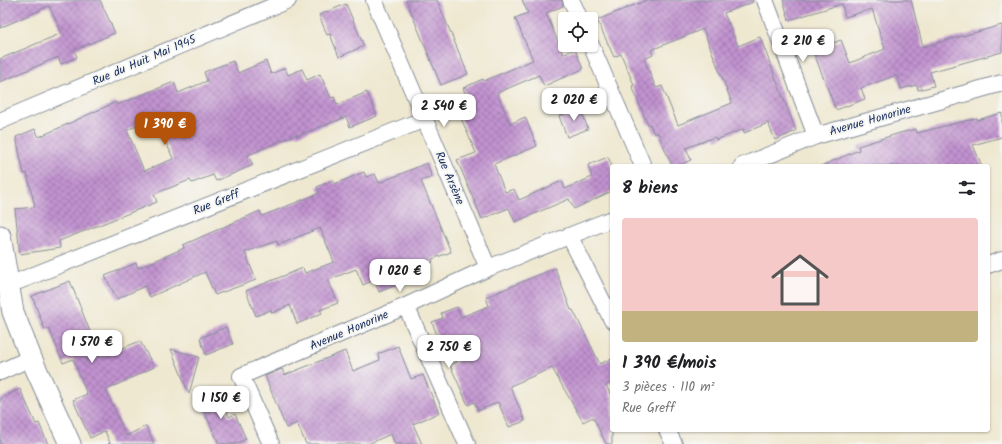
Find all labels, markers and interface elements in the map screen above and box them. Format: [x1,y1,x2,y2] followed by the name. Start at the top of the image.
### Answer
[558,12,598,52] map controls
[558,12,598,52] button: locate
[89,29,200,91] street label: Rue du Huit Mai 1945
[766,29,840,63] pin: 2 210 €
[781,31,825,52] text: 2 210 €
[537,88,611,122] pin: 2 020 €
[551,90,597,111] text: 2 020 €
[407,94,481,128] pin: 2 540 €
[421,96,467,117] text: 2 540 €
[827,100,914,141] street label: Avenue Honorine
[128,112,202,146] pin: 1 390 €
[144,114,186,135] text: 1 390 €
[430,149,470,208] street label: Rue Arsène
[622,175,678,202] text: 8 biens
[956,177,978,199] icon: filters
[190,184,244,220] street label: Rue Greff
[764,244,836,316] icon: home
[363,259,437,293] pin: 1 020 €
[378,261,422,282] text: 1 020 €
[307,305,392,356] street label: Avenue Honorine
[55,330,129,364] pin: 1 570 €
[71,332,113,353] text: 1 570 €
[412,335,486,369] pin: 2 750 €
[426,337,472,358] text: 2 750 €
[622,350,716,377] text: 1 390 €/mois
[622,377,715,398] text: 3 pièces · 110 m²
[184,386,258,420] pin: 1 150 €
[201,388,241,409] text: 1 150 €
[622,398,675,419] text: Rue Greff

